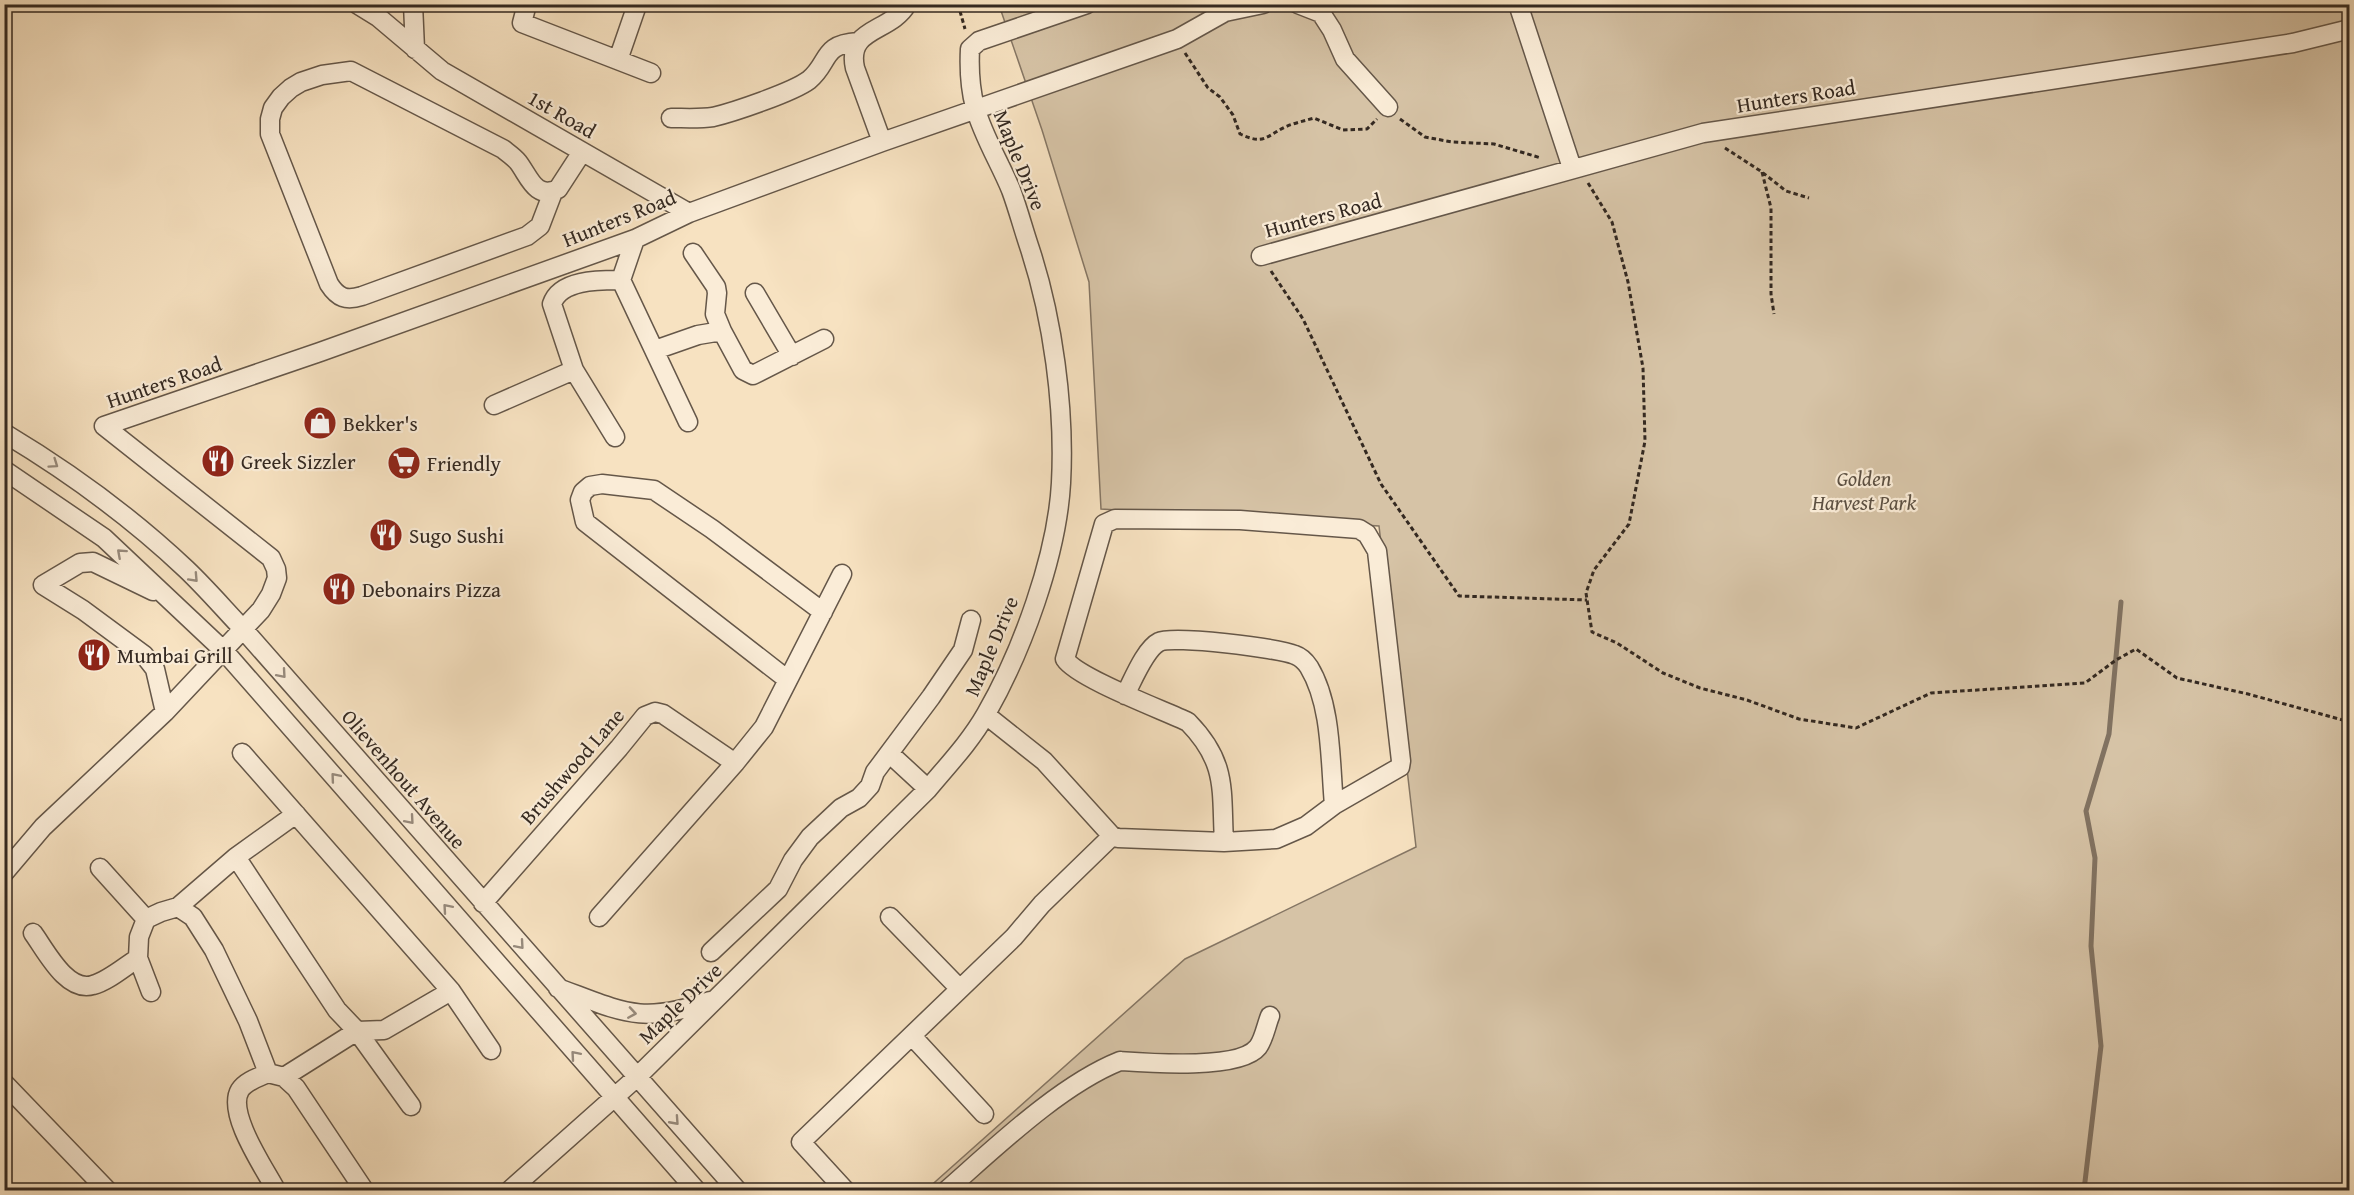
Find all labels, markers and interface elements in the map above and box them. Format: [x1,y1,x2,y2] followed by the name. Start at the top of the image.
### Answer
[1734,71,1858,121] street label: Hunters Road
[522,82,603,146] street label: 1st Road
[986,105,1054,215] street label: Maple Drive
[558,181,681,255] street label: Hunters Road
[1261,184,1386,245] street label: Hunters Road
[102,348,226,416] street label: Hunters Road
[302,405,338,441] shop icon: Bekker's
[343,408,418,439] place label: Bekker's
[200,443,236,479] restaurant icon: Greek Sizzler
[386,445,422,481] supermarket icon: Friendly
[241,446,356,477] place label: Greek Sizzler
[427,448,502,479] place label: Friendly
[47,457,58,468] one-way arrow
[1811,463,1916,518] park label: Golden Harvest Park
[368,517,404,553] restaurant icon: Sugo Sushi
[409,520,504,551] place label: Sugo Sushi
[117,549,127,560] one-way arrow
[186,570,197,581] one-way arrow
[321,571,357,607] restaurant icon: Debonairs Pizza
[362,574,501,605] place label: Debonairs Pizza
[956,591,1026,701] street label: Maple Drive
[76,637,112,673] restaurant icon: Mumbai Grill
[117,640,233,671] place label: Mumbai Grill
[274,667,285,678] one-way arrow
[513,701,632,831] street label: Brushwood Lane
[334,702,474,856] street label: Olievenhout Avenue
[331,773,342,784] one-way arrow
[403,813,414,824] one-way arrow
[443,904,454,915] one-way arrow
[513,938,524,949] one-way arrow
[631,955,729,1051] street label: Maple Drive
[626,1006,636,1019] one-way arrow
[571,1051,582,1062] one-way arrow
[668,1114,679,1125] one-way arrow

